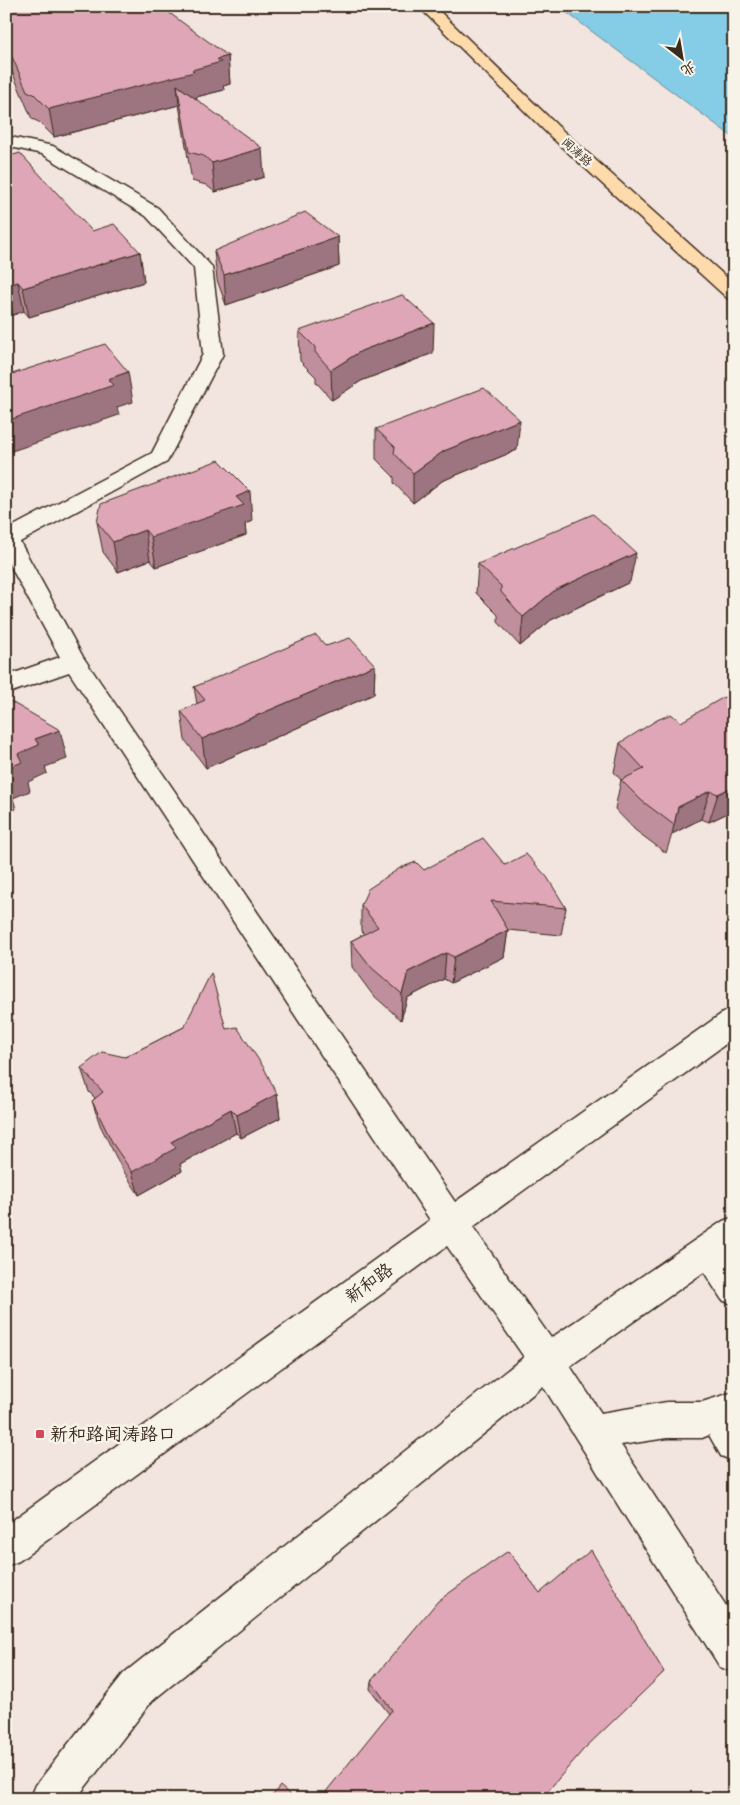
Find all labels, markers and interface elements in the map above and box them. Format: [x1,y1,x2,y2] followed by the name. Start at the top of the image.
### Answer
[658,32,708,82] north arrow
[678,58,699,80] text: 北
[558,135,595,170] street label: 闻涛路
[341,1258,398,1309] street label: 新和路
[50,1423,176,1446] place label: 新和路闻涛路口
[34,1428,46,1440] marker: 新和路闻涛路口

